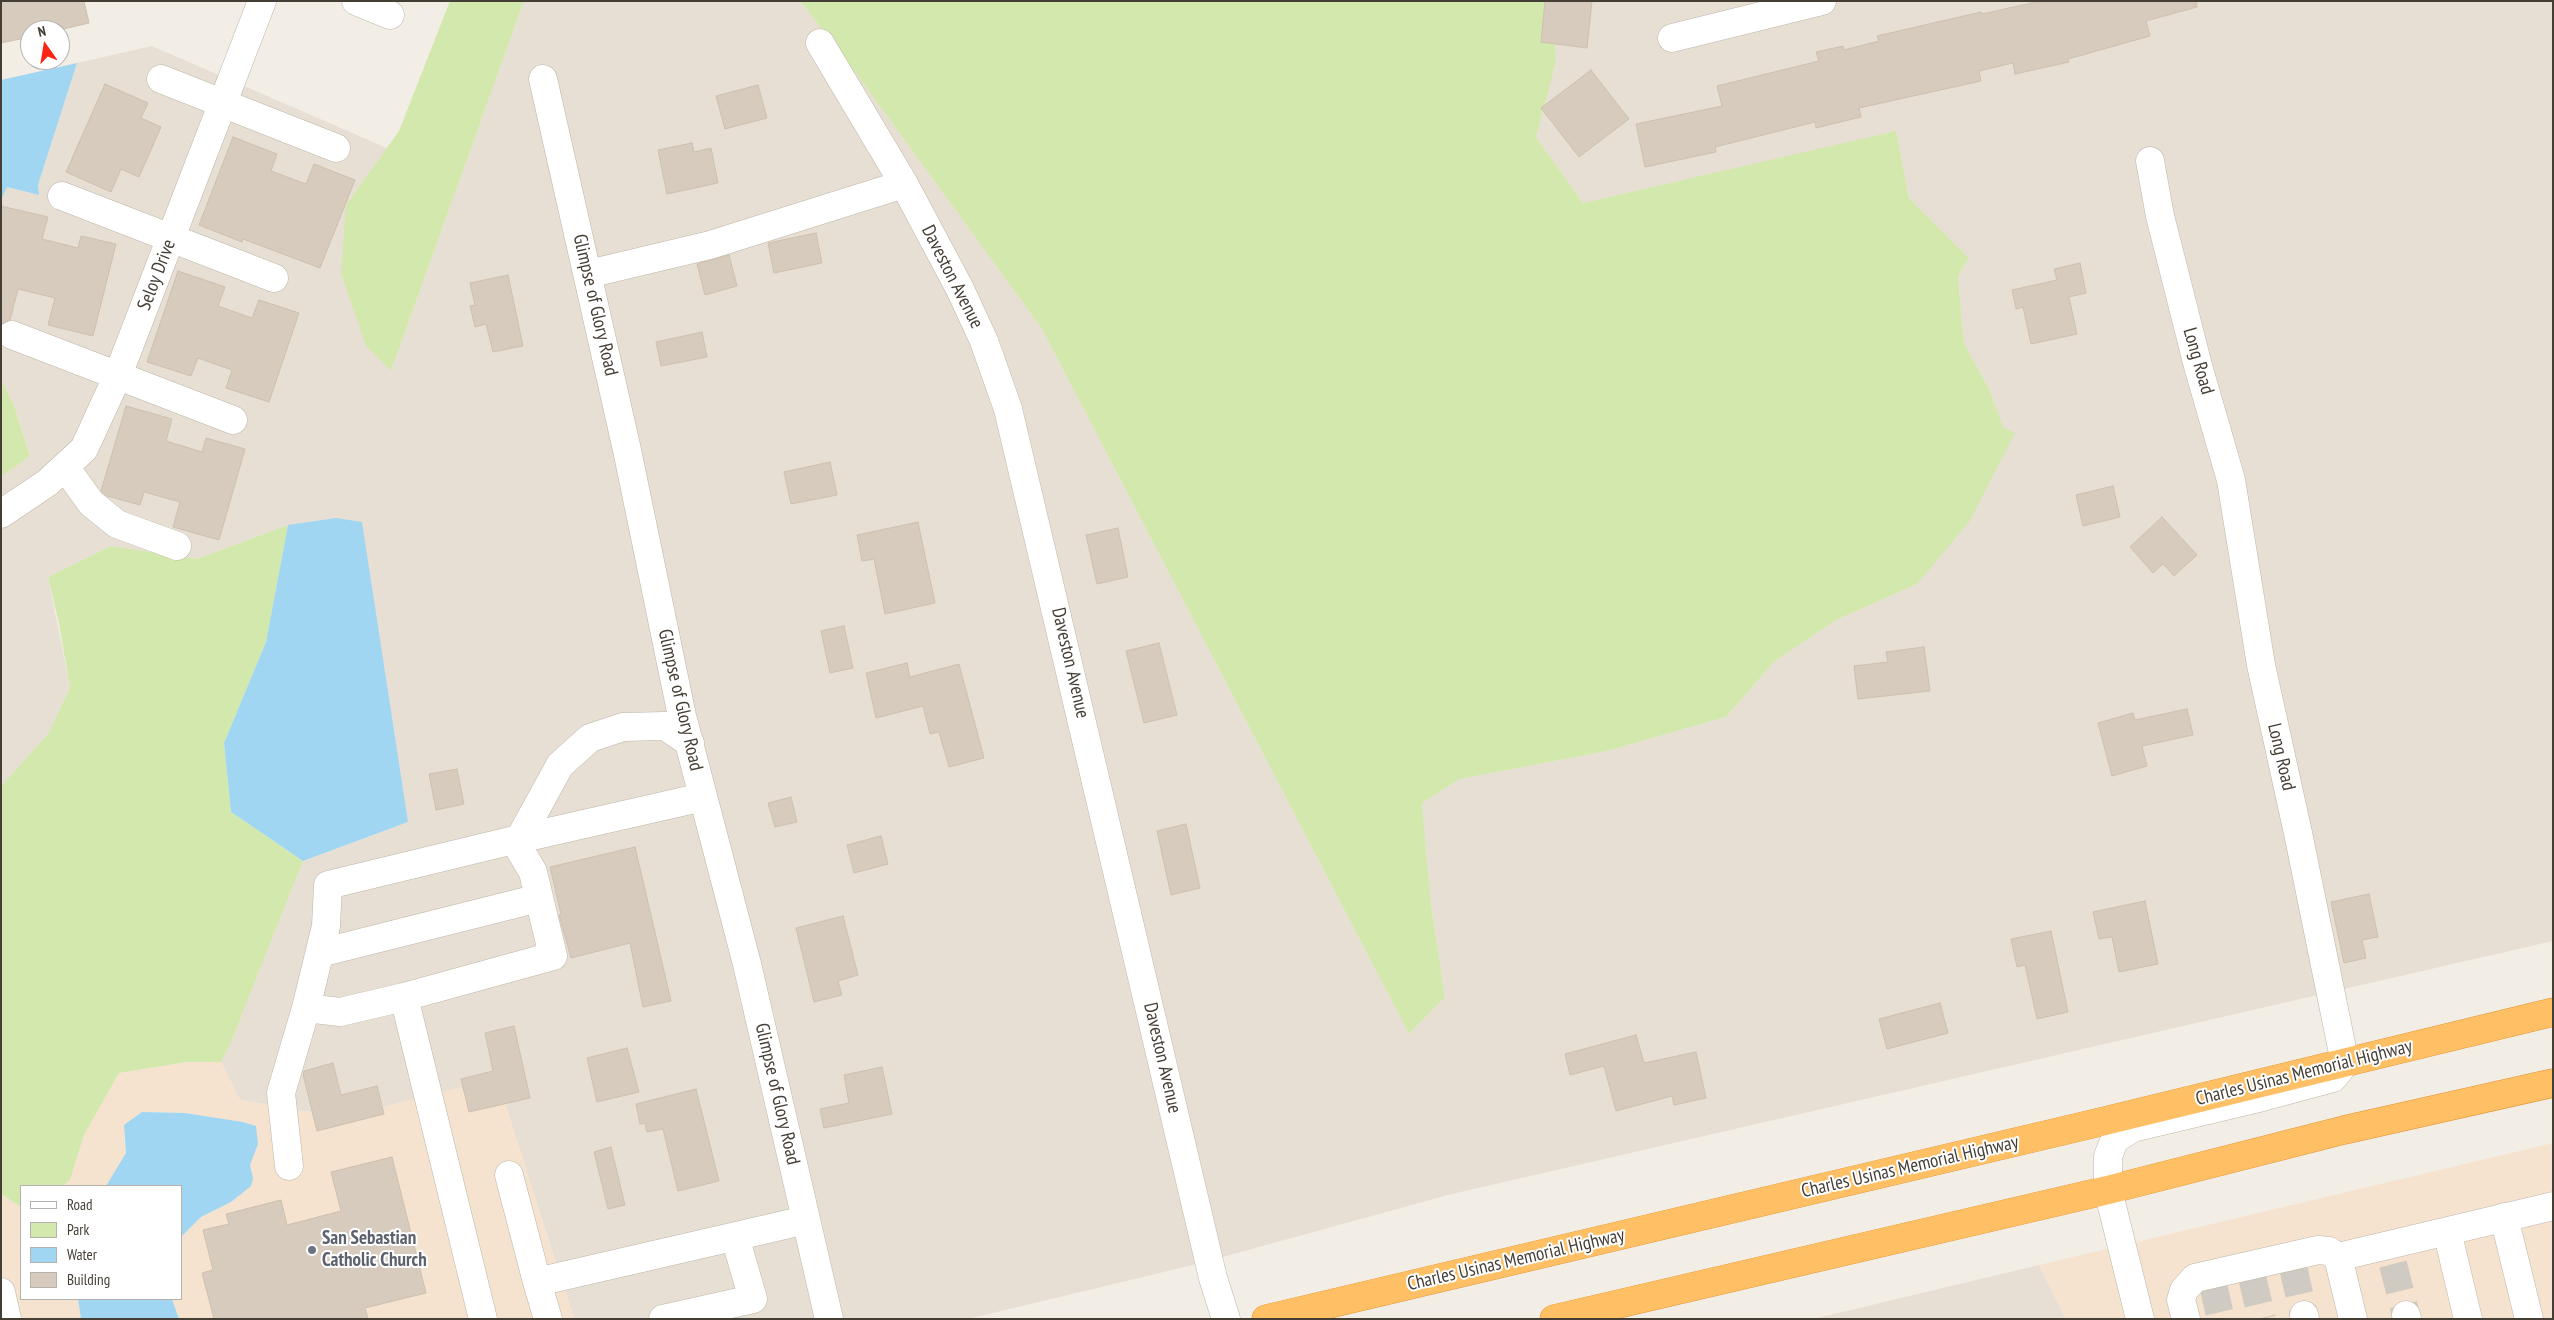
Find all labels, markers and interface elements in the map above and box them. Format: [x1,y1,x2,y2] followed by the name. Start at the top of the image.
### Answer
[20,20,70,70] north arrow
[36,22,48,41] text: N
[916,222,988,332] street label: Daveston Avenue
[568,232,622,378] street label: Glimpse of Glory Road
[133,236,181,314] street label: Seloy Drive
[2178,325,2218,397] street label: Long Road
[1046,605,1094,721] street label: Daveston Avenue
[653,627,707,773] street label: Glimpse of Glory Road
[2262,721,2300,793] street label: Long Road
[1138,1000,1186,1116] street label: Daveston Avenue
[750,1021,804,1167] street label: Glimpse of Glory Road
[2193,1035,2415,1111] street label: Charles Usinas Memorial Highway
[1799,1131,2021,1203] street label: Charles Usinas Memorial Highway
[20,1185,182,1300] legend
[67,1195,93,1214] text: Road
[67,1220,89,1239] text: Park
[1405,1224,1627,1296] street label: Charles Usinas Memorial Highway
[322,1228,427,1272] place label: San Sebastian Catholic Church
[306,1244,318,1256] marker: San Sebastian Catholic Church
[67,1245,97,1264] text: Water
[67,1270,110,1289] text: Building

